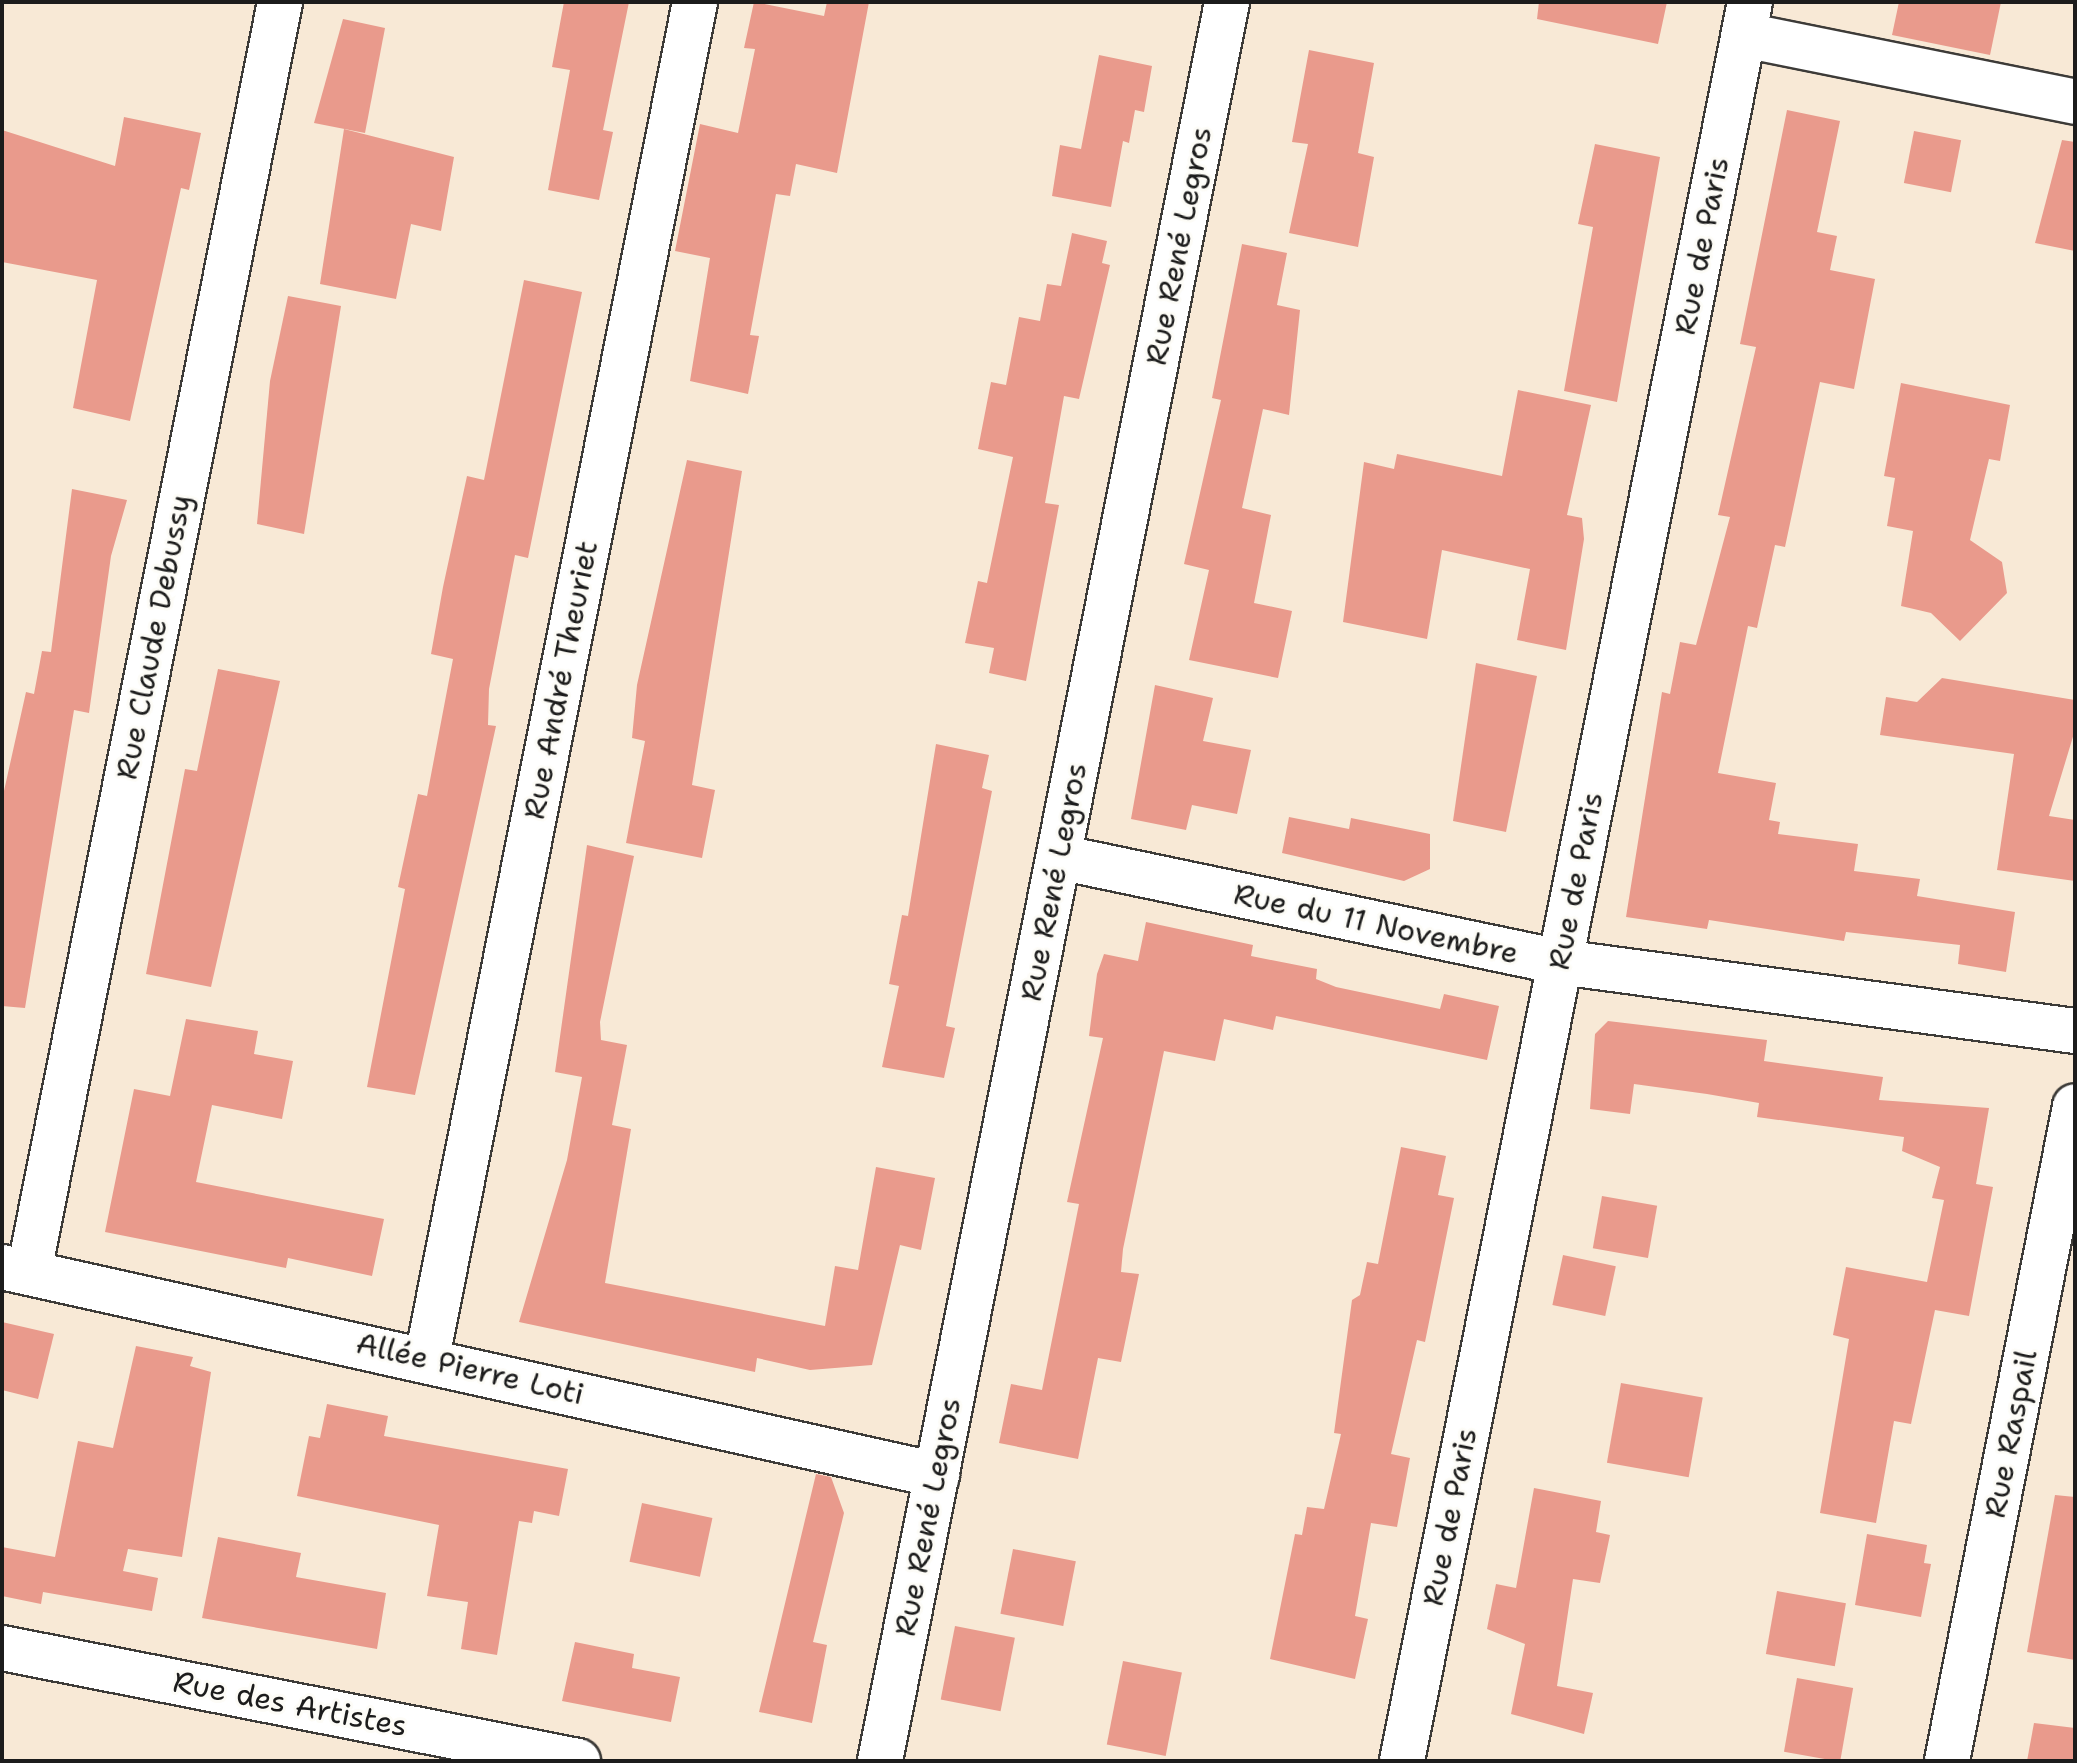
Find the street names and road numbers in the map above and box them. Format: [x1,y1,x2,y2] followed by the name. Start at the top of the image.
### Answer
[1138,124,1220,368] street label: Rue René Legros
[1667,154,1737,338] street label: Rue de Paris
[109,491,199,783] street label: Rue Claude Debussy
[516,538,606,822] street label: Rue André Theuriet
[1013,760,1095,1004] street label: Rue René Legros
[1541,789,1611,973] street label: Rue de Paris
[1230,876,1522,972] street label: Rue du 11 Novembre
[353,1325,587,1413] street label: Allée Pierre Loti
[1977,1347,2045,1521] street label: Rue Raspail
[887,1395,969,1639] street label: Rue René Legros
[1415,1425,1485,1609] street label: Rue de Paris
[170,1664,410,1744] street label: Rue des Artistes

